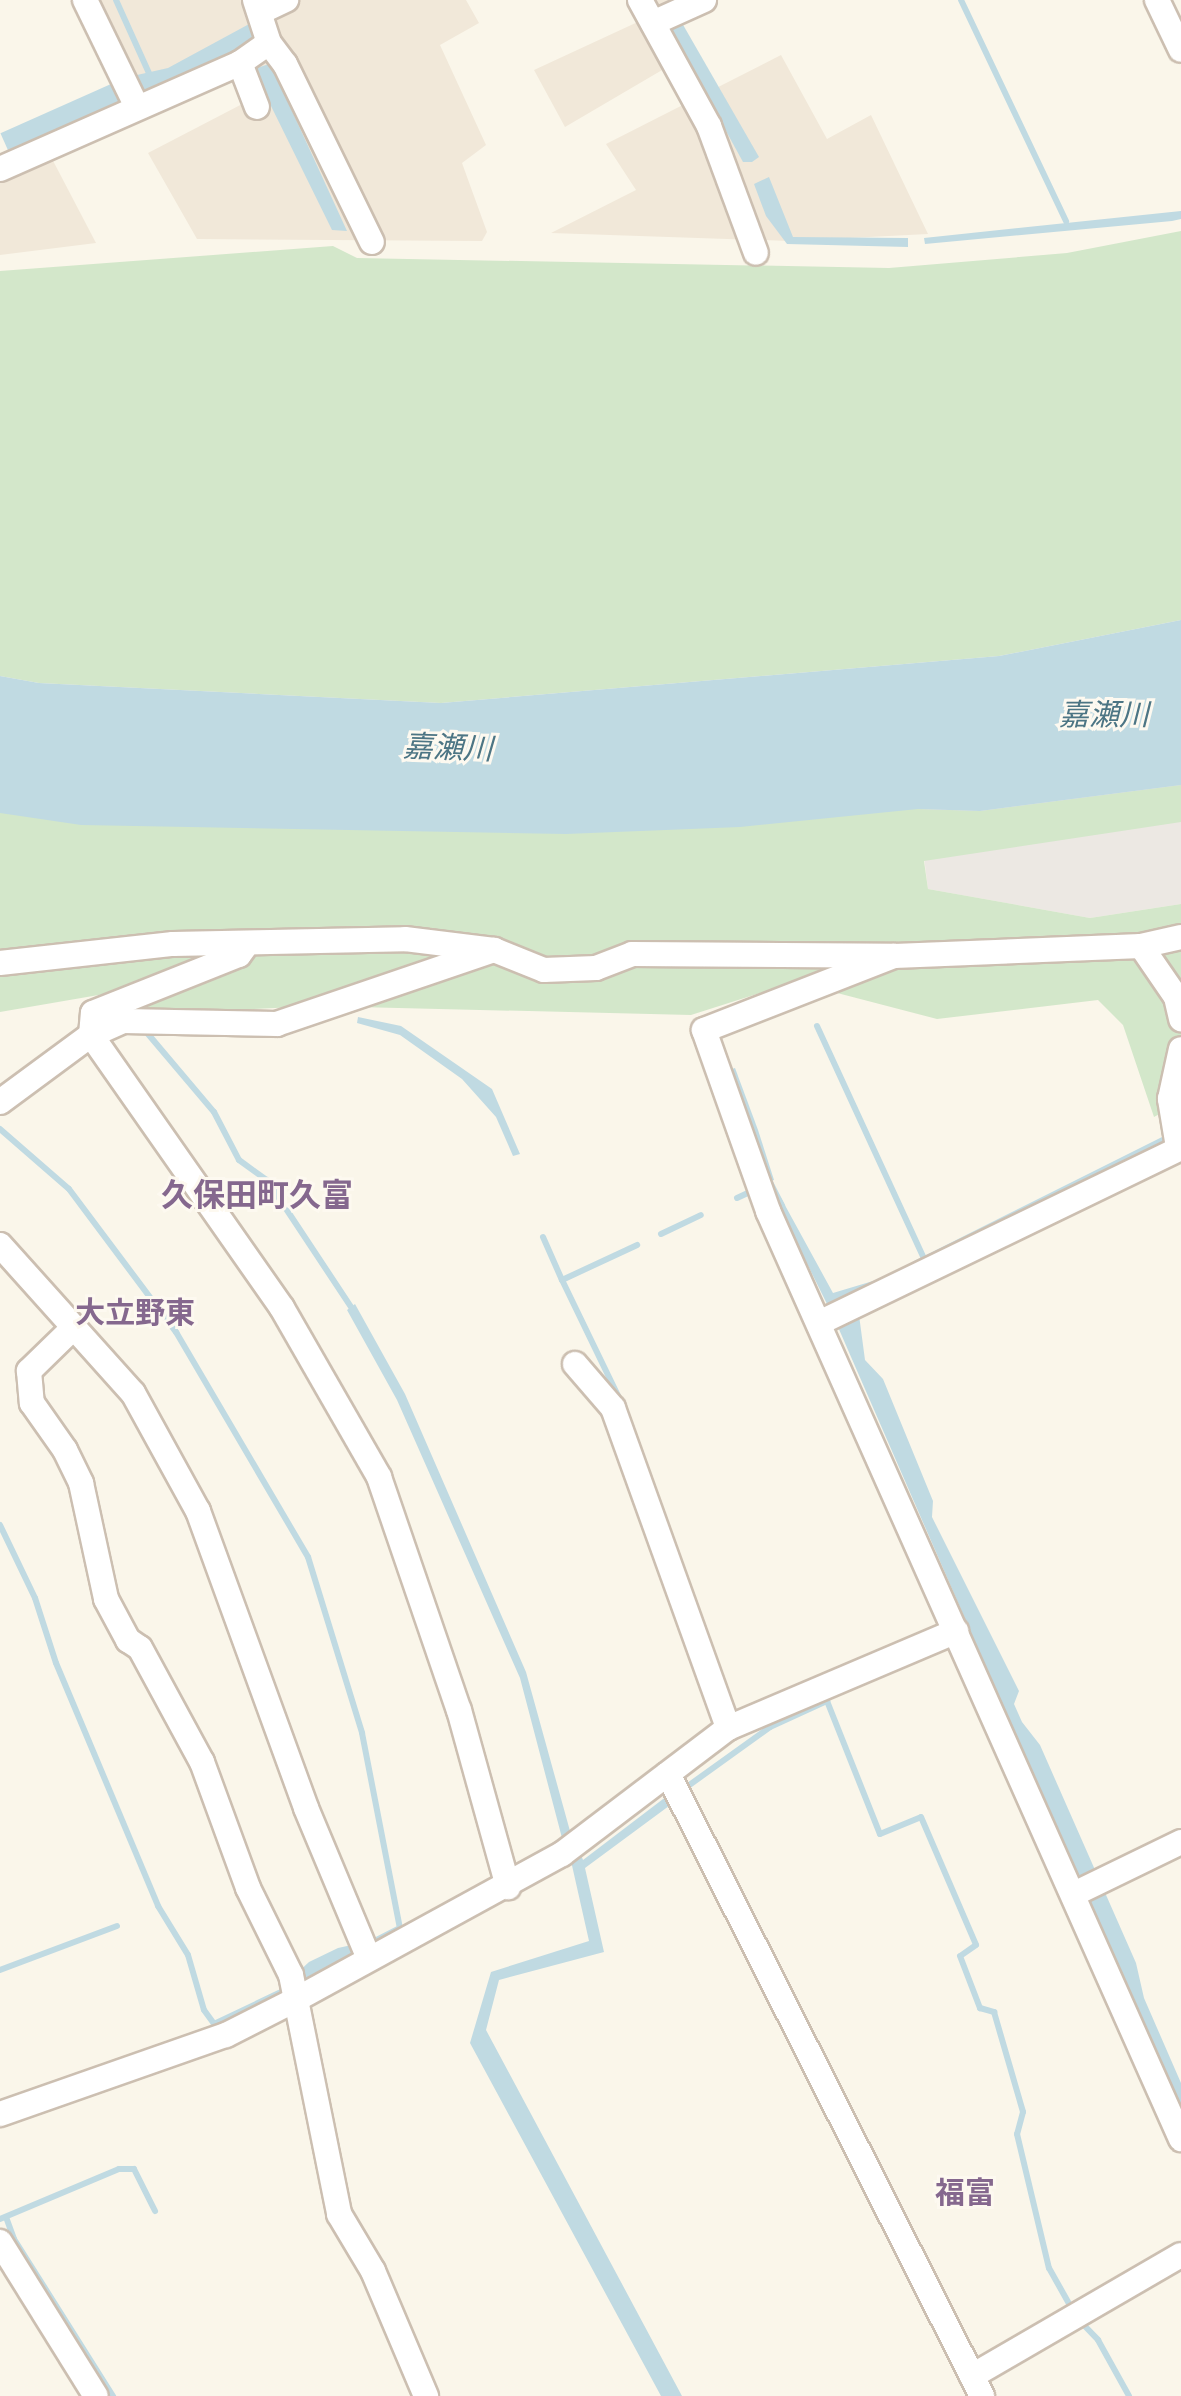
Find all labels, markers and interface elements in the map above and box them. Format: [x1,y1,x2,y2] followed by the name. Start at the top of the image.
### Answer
[1059,696,1149,732] water label: 嘉瀬川
[402,727,494,767] water label: 嘉瀬川
[161,1175,353,1213] district label: 久保田町久富
[75,1294,195,1330] district label: 大立野東
[935,2174,995,2210] district label: 福富

